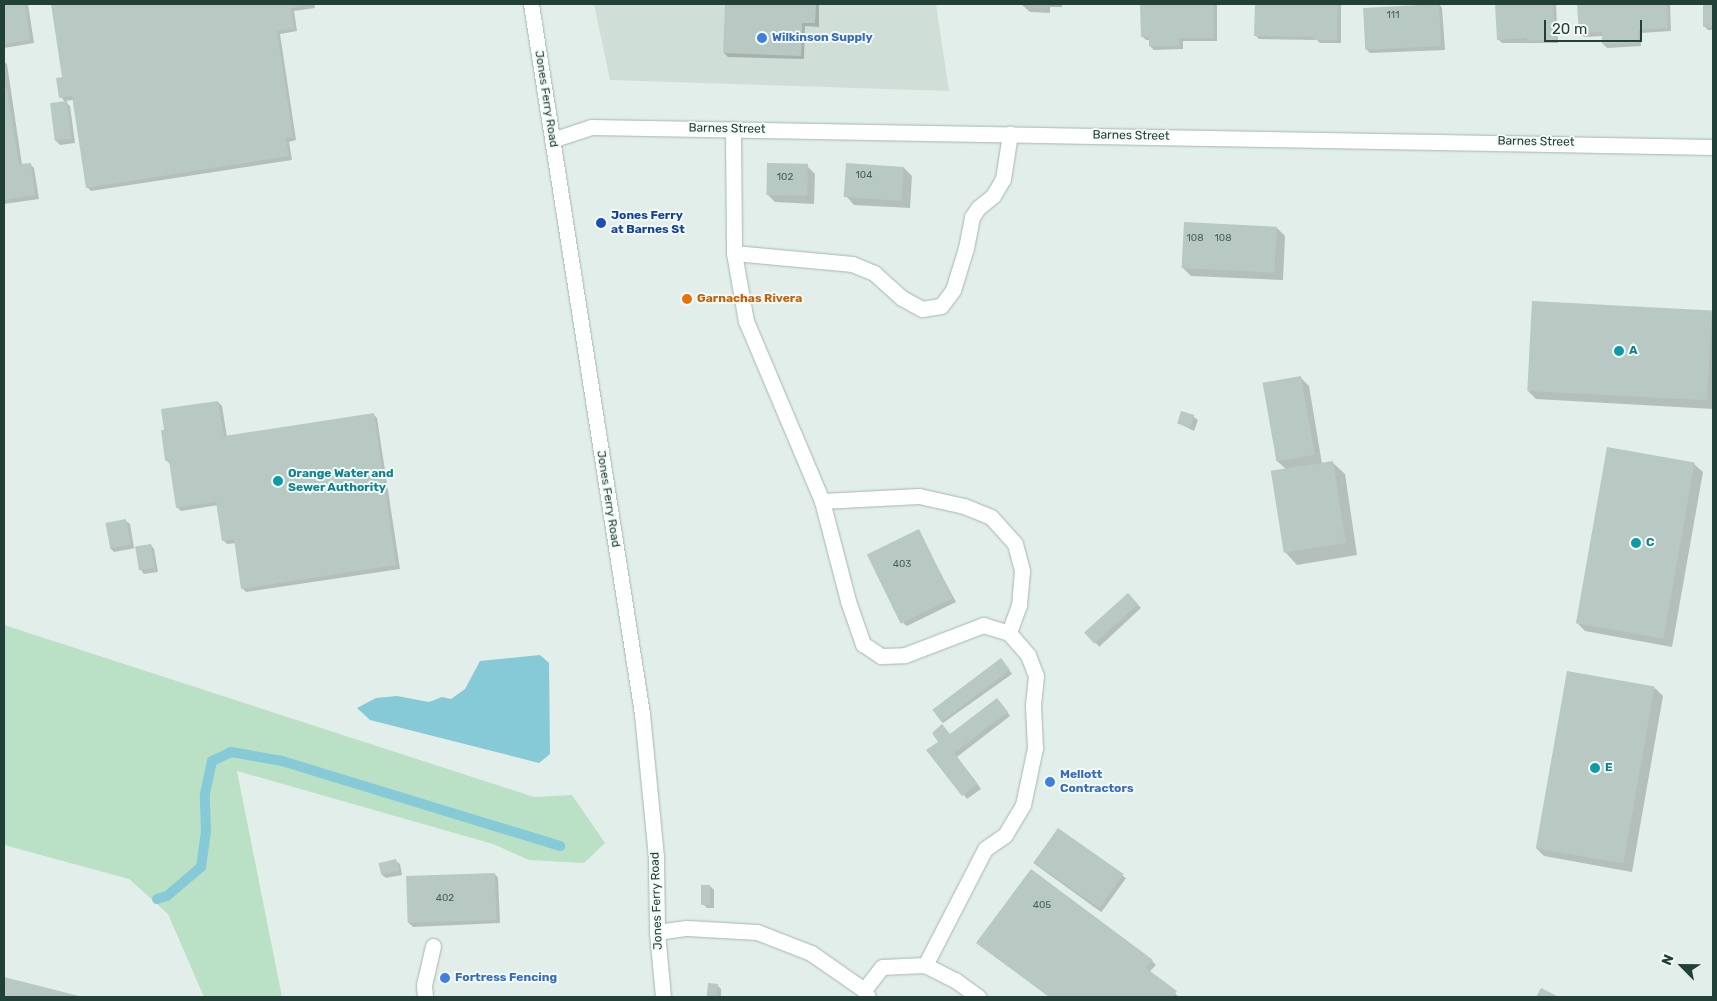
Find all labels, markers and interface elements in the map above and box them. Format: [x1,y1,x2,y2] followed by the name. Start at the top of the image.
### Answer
[1387,10,1399,22] house number: 111
[1547,10,1644,42] scale bar
[1552,20,1587,38] text: 20 m
[772,31,873,45] place label: Wilkinson Supply
[756,32,768,44] marker: Wilkinson Supply
[531,49,561,149] street label: Jones Ferry Road
[688,121,766,137] street label: Barnes Street
[1092,128,1170,144] street label: Barnes Street
[1497,134,1575,150] street label: Barnes Street
[856,170,872,182] house number: 104
[777,172,793,184] house number: 102
[611,209,685,237] place label: Jones Ferry at Barnes St
[595,217,607,229] marker: Jones Ferry at Barnes St
[1187,233,1203,245] house number: 108
[1215,233,1231,245] house number: 108
[697,292,802,306] place label: Garnachas Rivera
[681,293,693,305] marker: Garnachas Rivera
[1629,344,1638,358] place label: A
[1613,345,1625,357] marker: A
[593,449,623,549] street label: Jones Ferry Road
[288,467,394,495] place label: Orange Water and Sewer Authority
[272,475,284,487] marker: Orange Water and Sewer Authority
[1646,536,1654,550] place label: C
[1630,537,1642,549] marker: C
[893,559,911,571] house number: 403
[1605,761,1613,775] place label: E
[1589,762,1601,774] marker: E
[1060,768,1134,796] place label: Mellott Contractors
[1044,776,1056,788] marker: Mellott Contractors
[648,852,666,950] street label: Jones Ferry Road
[436,893,454,905] house number: 402
[1033,900,1051,912] house number: 405
[1657,941,1707,991] north arrow
[1658,952,1678,968] text: N
[455,971,557,985] place label: Fortress Fencing
[439,972,451,984] marker: Fortress Fencing

